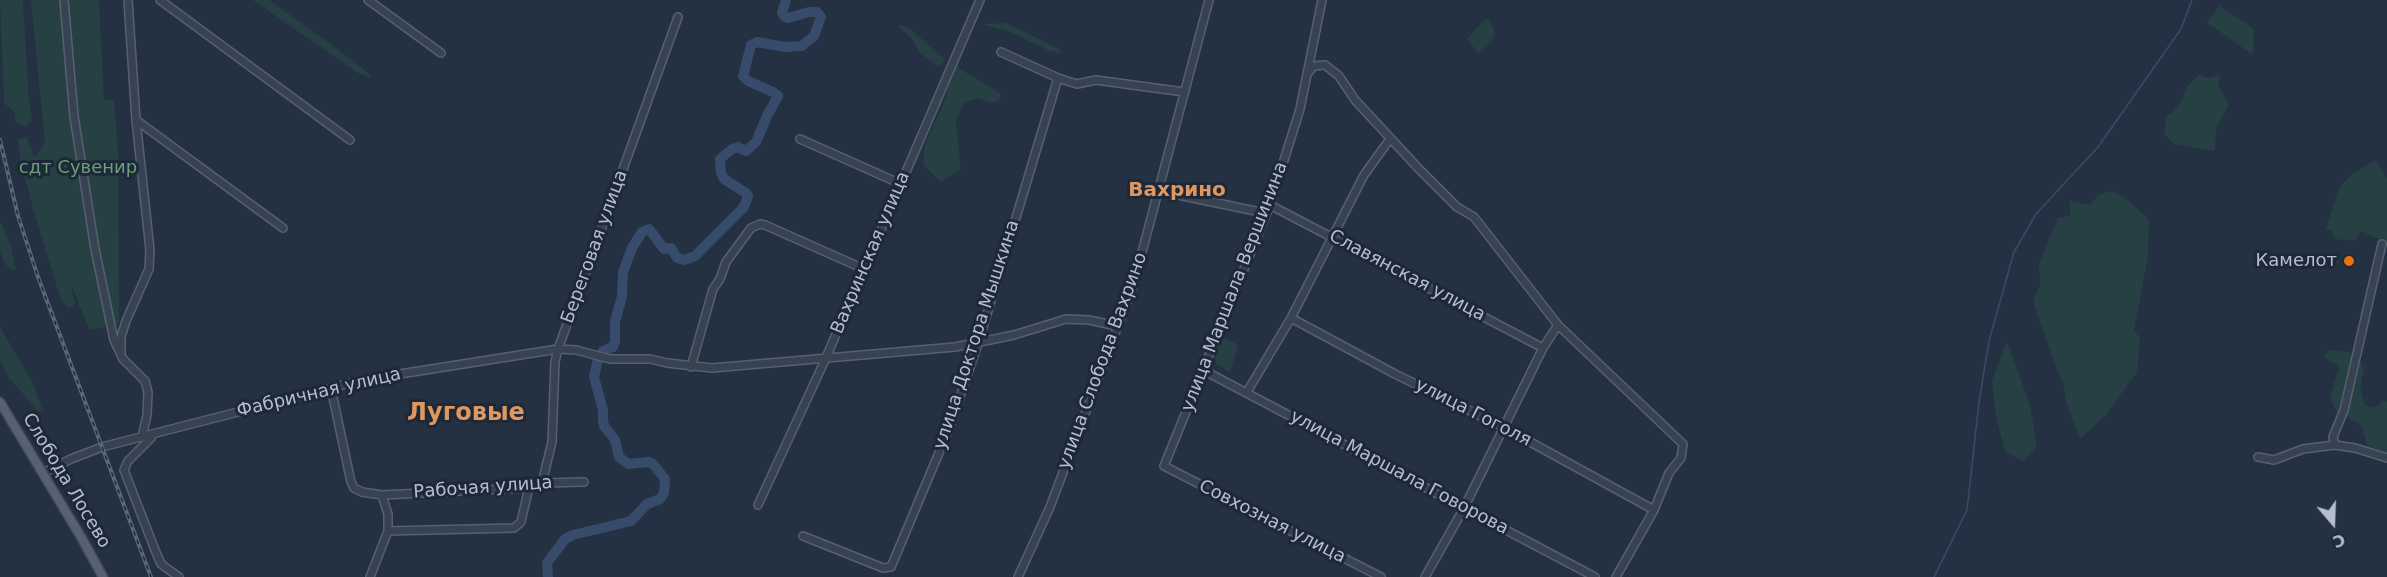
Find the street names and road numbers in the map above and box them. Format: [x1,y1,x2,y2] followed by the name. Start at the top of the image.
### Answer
[1177,159,1293,415] street label: улица Маршала Вершинина
[557,167,633,327] street label: Береговая улица
[827,169,915,337] street label: Вахринская улица
[930,218,1024,452] street label: улица Доктора Мышкина
[1325,226,1489,326] street label: Славянская улица
[1054,250,1152,472] street label: улица Слобода Вахрино
[235,364,403,422] street label: Фабричная улица
[1411,374,1535,452] street label: улица Гоголя
[1286,406,1512,540] street label: улица Маршала Говорова
[17,410,115,552] street label: Слобода Лосево
[413,472,553,504] street label: Рабочая улица
[1195,476,1349,568] street label: Совхозная улица

